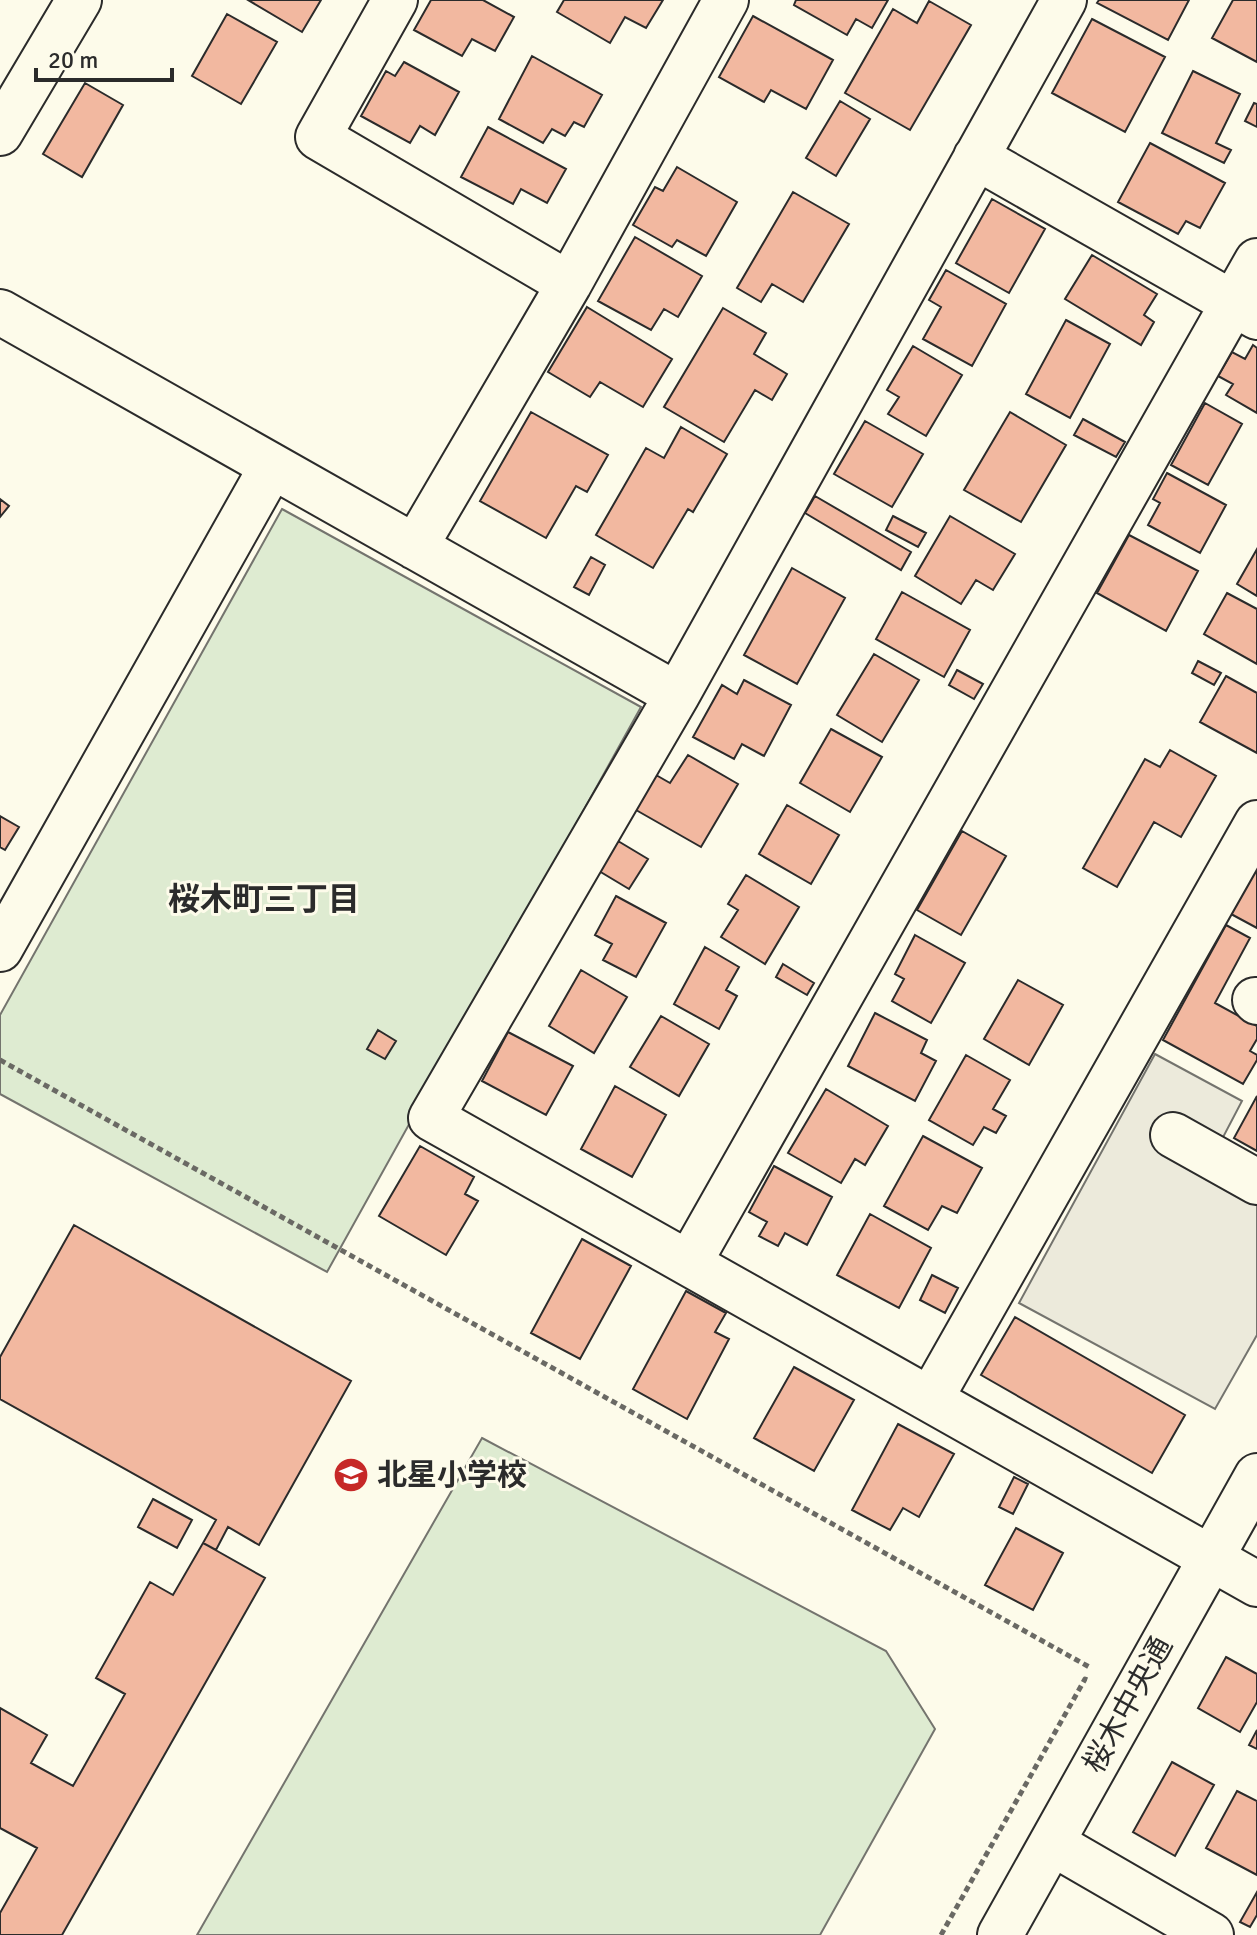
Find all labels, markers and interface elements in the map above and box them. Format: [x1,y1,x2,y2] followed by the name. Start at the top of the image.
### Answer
[36,32,172,82] scale bar
[48,45,98,75] text: 20 m
[168,880,360,919] district label: 桜木町三丁目
[332,1456,370,1494] school or university icon: 北星小学校
[377,1457,527,1494] place label: 北星小学校
[1075,1630,1181,1780] street label: 桜木中央通

